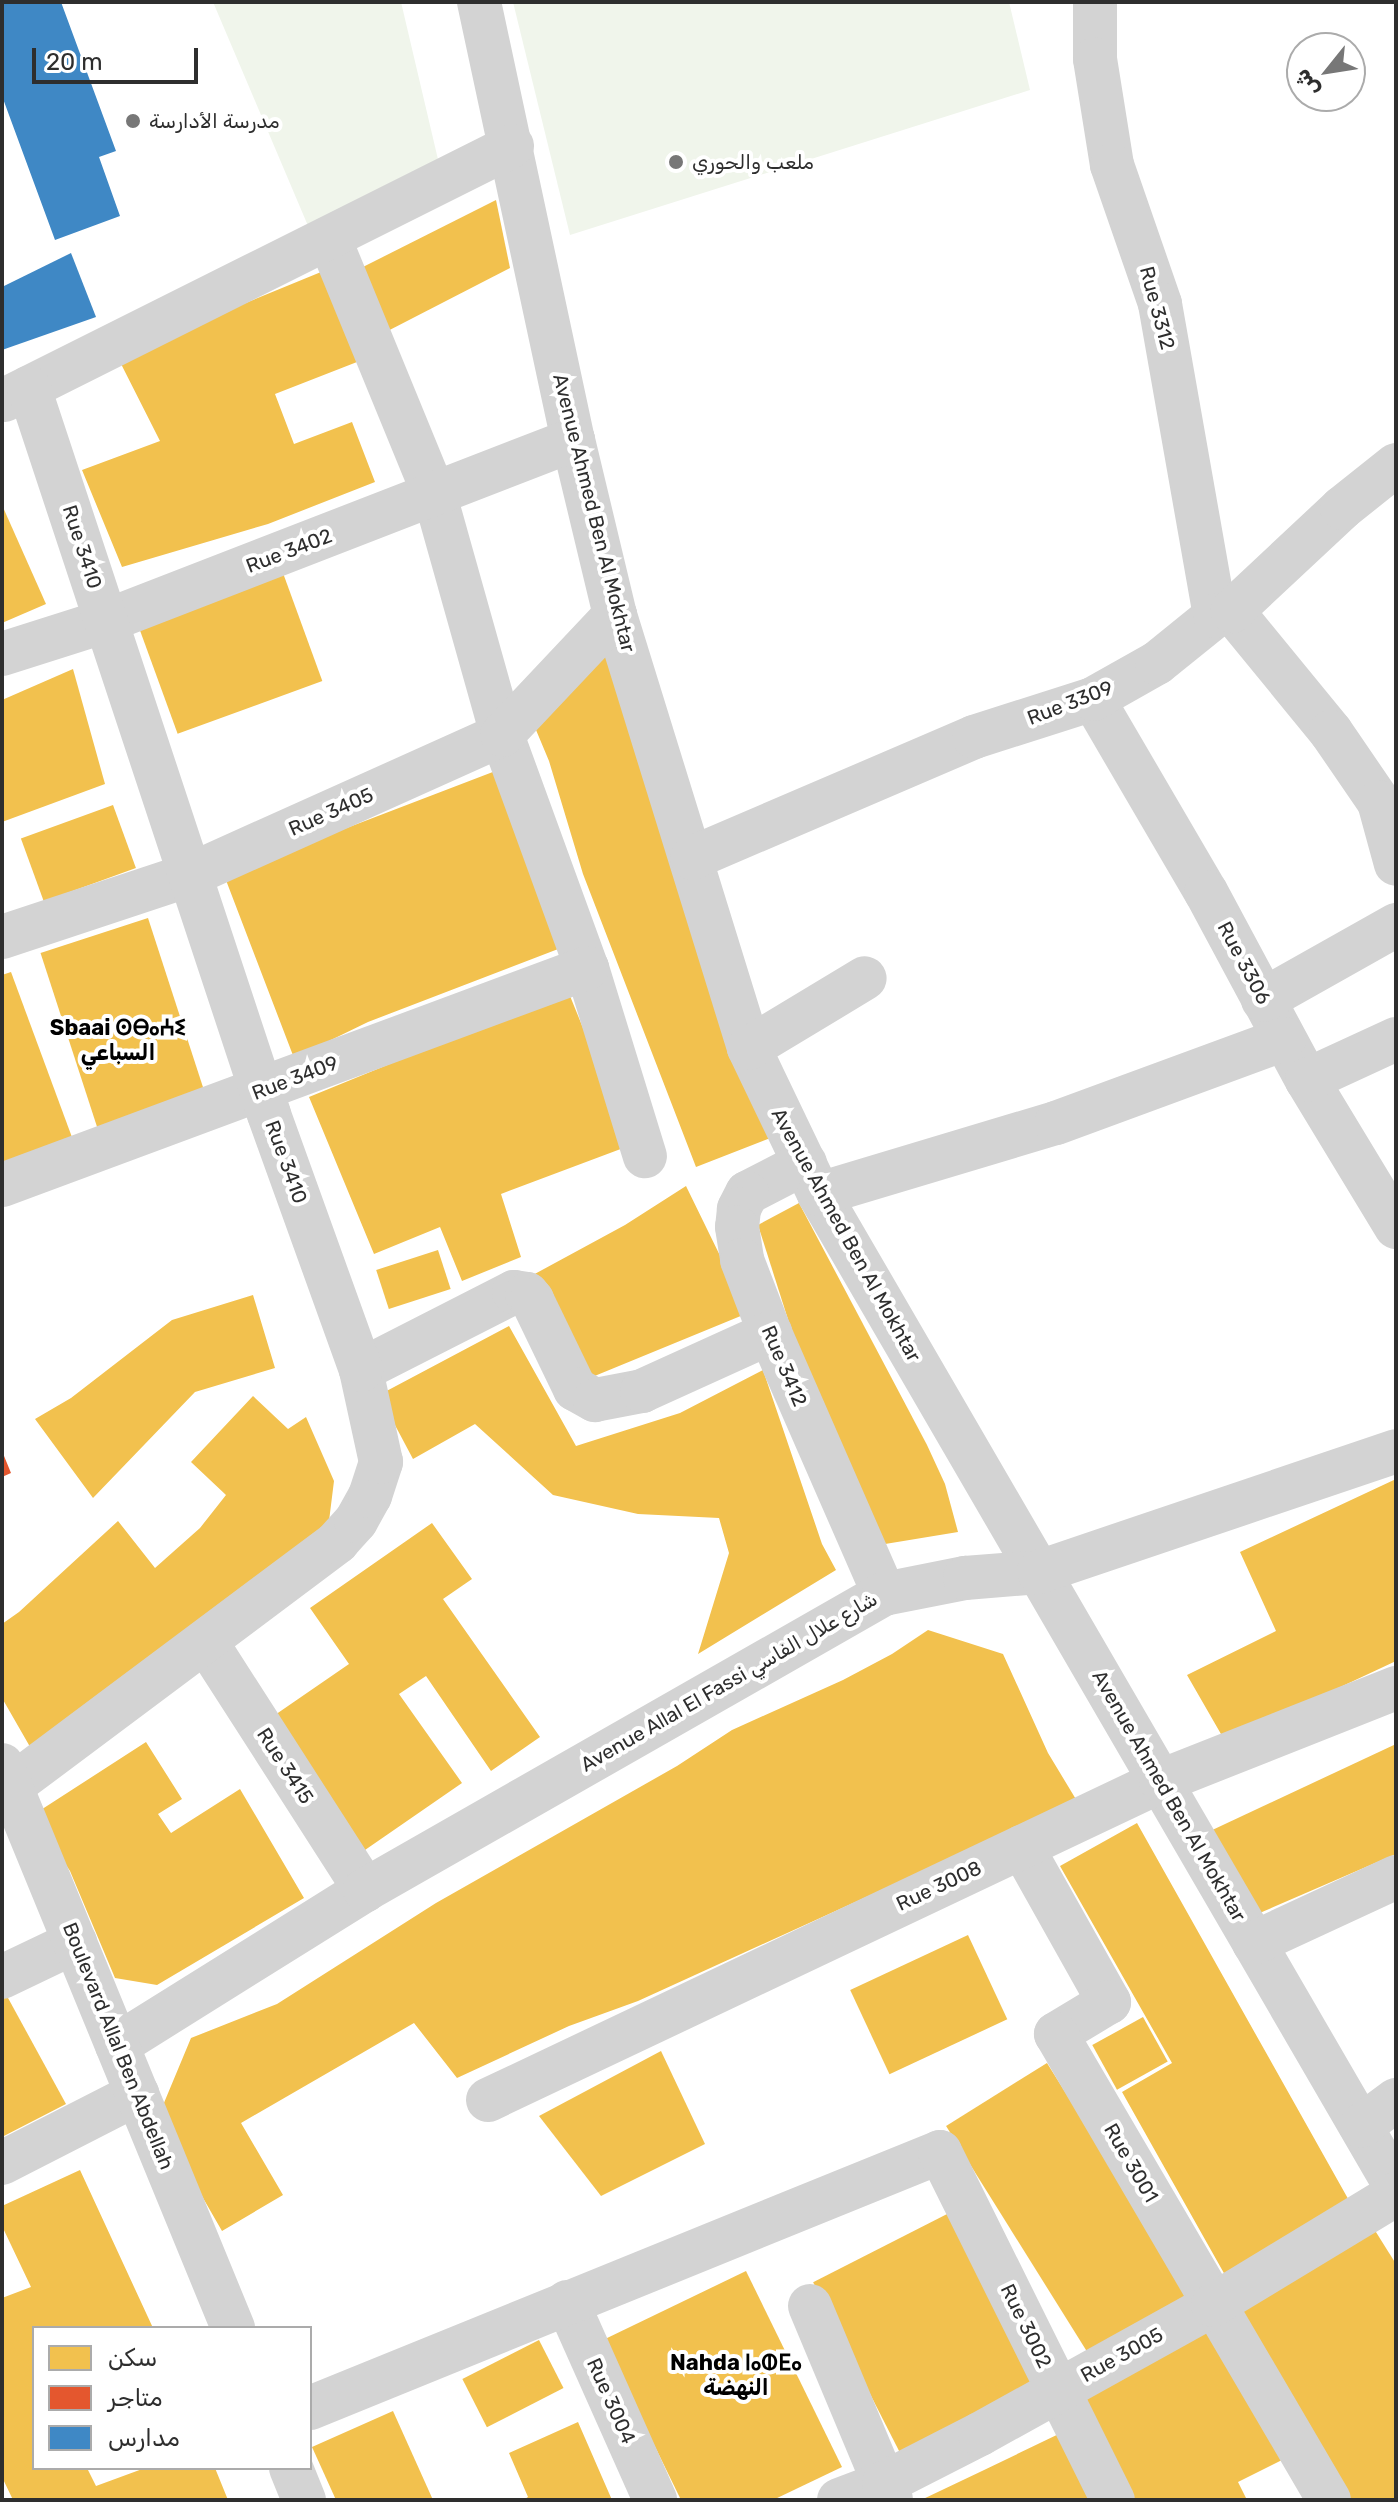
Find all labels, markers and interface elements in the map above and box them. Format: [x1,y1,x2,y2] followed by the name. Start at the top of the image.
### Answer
[36,32,202,82] scale bar
[1286,32,1366,112] north arrow
[46,48,103,76] text: 20 m
[1288,64,1325,102] text: ش
[149,109,279,133] place label: مدرسة الأدارسة
[124,112,142,130] marker: مدرسة الأدارسة
[692,150,814,174] place label: ملعب والحوري
[667,153,685,171] marker: ملعب والحوري
[1134,264,1180,352] street label: Rue 3312
[548,371,640,655] street label: Avenue Ahmed Ben Al Mokhtar
[57,502,107,592] street label: Rue 3410
[243,524,335,578] street label: Rue 3402
[1024,676,1116,730] street label: Rue 3309
[285,783,377,841] street label: Rue 3405
[1212,918,1276,1008] street label: Rue 3306
[50,1014,186,1066] district label: Sbaai ⵙⴱⴰⵄⵉ السباعي
[249,1051,341,1105] street label: Rue 3409
[766,1104,926,1366] street label: Avenue Ahmed Ben Al Mokhtar
[260,1117,312,1207] street label: Rue 3410
[756,1322,812,1410] street label: Rue 3412
[576,1587,882,1777] street label: Avenue Allal El Fassi شارع علال الفاسي
[1087,1666,1251,1926] street label: Avenue Ahmed Ben Al Mokhtar
[252,1724,318,1808] street label: Rue 3415
[893,1856,985,1916] street label: Rue 3008
[57,1919,179,2173] street label: Boulevard Allal Ben Abdellah
[1099,2119,1163,2207] street label: Rue 3001
[995,2280,1057,2372] street label: Rue 3002
[1077,2323,1167,2387] street label: Rue 3005
[32,2326,312,2470] legend
[108,2344,157,2372] text: سكن
[670,2349,802,2400] district label: Nahda ⵏⴰⵀⴹⴰ النهضة
[582,2355,640,2447] street label: Rue 3004
[108,2384,163,2412] text: متاجر
[108,2424,180,2452] text: مدارس

